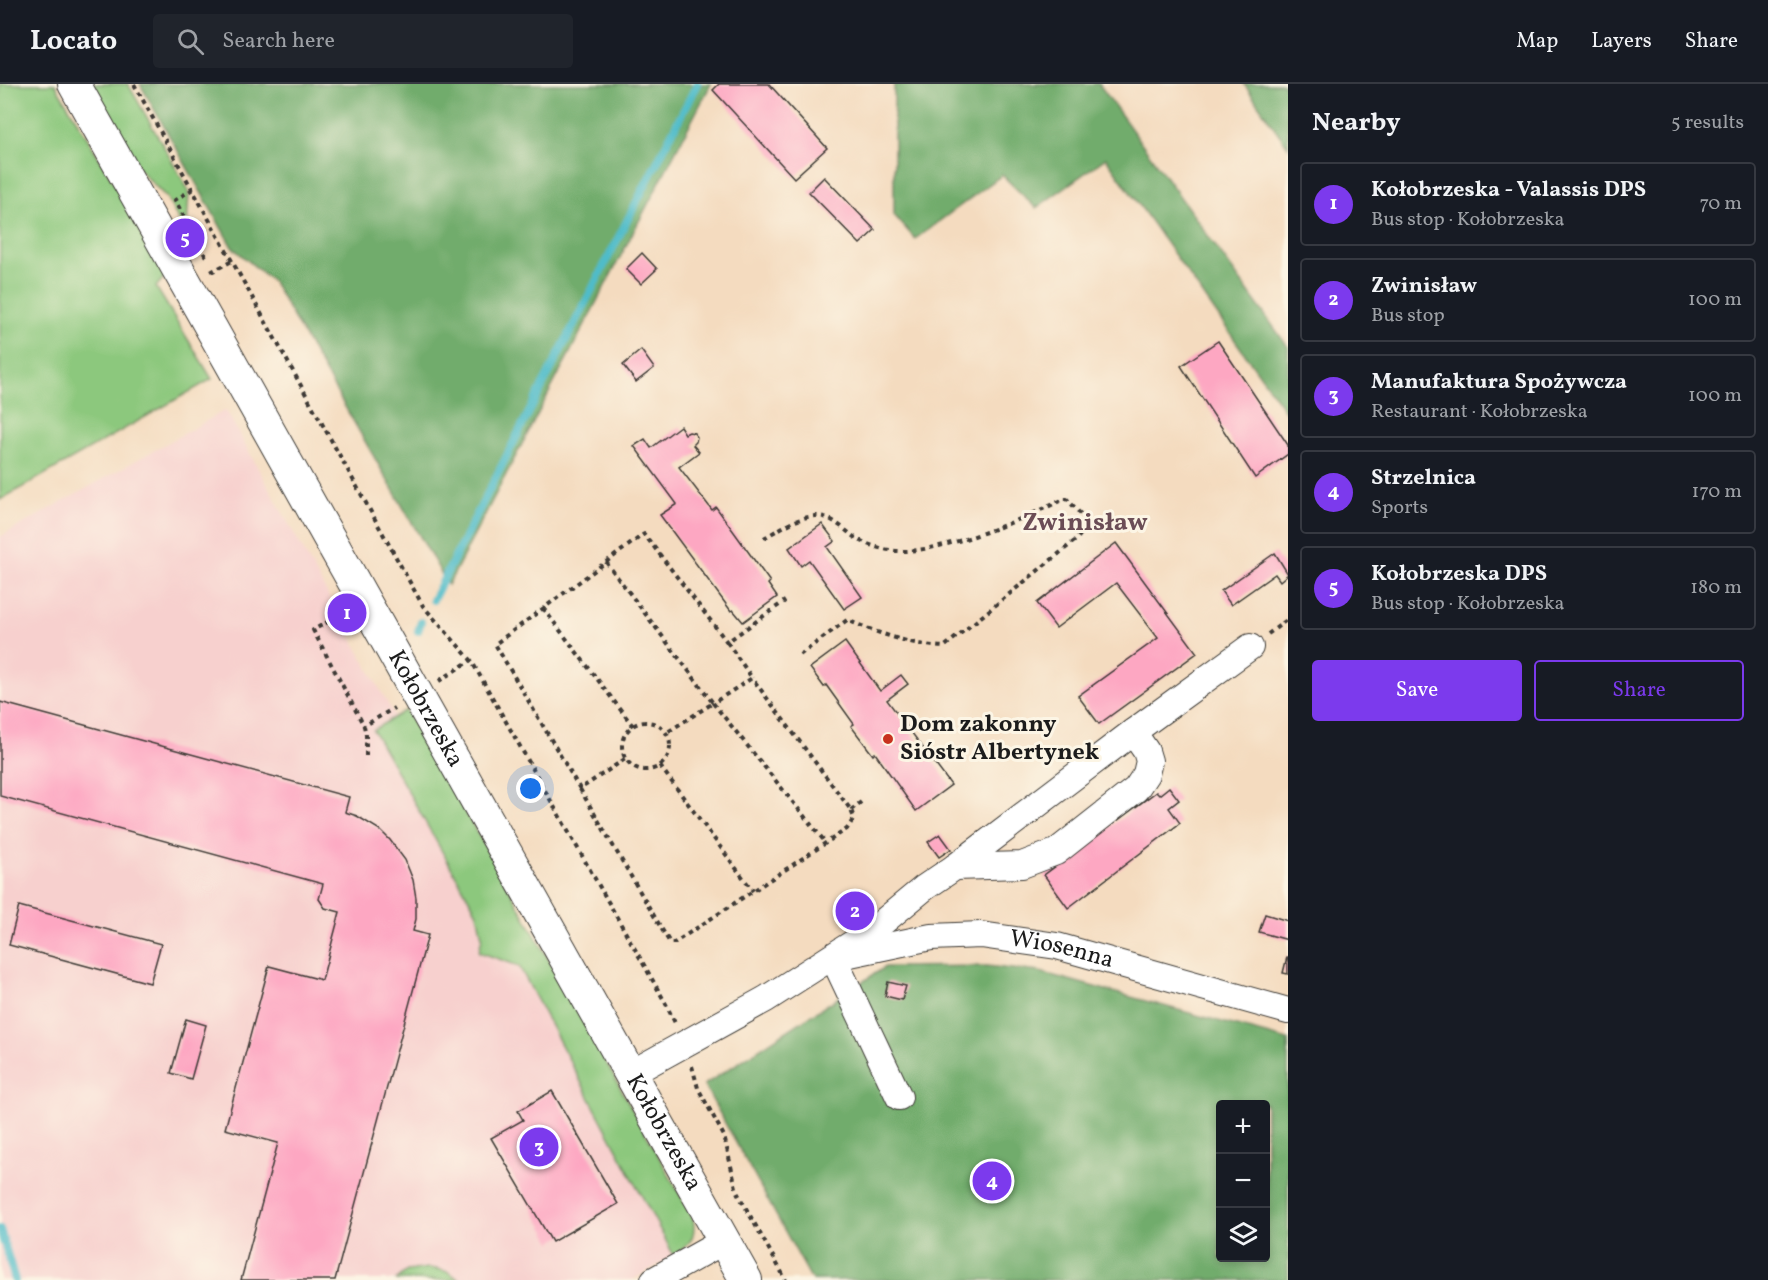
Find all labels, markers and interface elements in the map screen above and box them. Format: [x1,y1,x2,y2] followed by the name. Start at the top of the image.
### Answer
[153,14,573,68] search box
[30,22,117,61] text: Locato
[174,25,207,58] icon: search
[222,26,335,57] text: Search here
[1516,27,1558,56] text: Map
[1591,27,1652,56] text: Layers
[1685,27,1738,56] text: Share
[1312,105,1401,141] text: Nearby
[1671,109,1744,137] text: 5 results
[1371,175,1646,206] text: Kołobrzeska - Valassis DPS
[1329,190,1338,218] text: 1
[1699,190,1742,218] text: 70 m
[1371,206,1565,234] text: Bus stop · Kołobrzeska
[166,216,204,260] pin: 5
[1371,271,1477,302] text: Zwinisław
[1328,286,1339,314] text: 2
[1688,286,1742,314] text: 100 m
[1371,302,1445,330] text: Bus stop
[1371,367,1627,398] text: Manufaktura Spożywcza
[1328,382,1339,410] text: 3
[1688,382,1742,410] text: 100 m
[1371,398,1588,426] text: Restaurant · Kołobrzeska
[1371,463,1476,494] text: Strzelnica
[1327,478,1340,506] text: 4
[1692,478,1742,506] text: 170 m
[1371,494,1428,522] text: Sports
[1022,505,1148,541] district label: Zwinisław
[1371,559,1547,590] text: Kołobrzeska DPS
[1329,574,1338,602] text: 5
[1690,574,1742,602] text: 180 m
[328,590,366,636] pin: 1
[1371,590,1565,618] text: Bus stop · Kołobrzeska
[379,644,472,774] street label: Kołobrzeska
[1312,660,1522,721] button: Save
[1534,660,1744,721] button: Share
[900,708,1100,770] place label: Dom zakonny Sióstr Albertynek
[881,732,895,746] marker: Dom zakonny Sióstr Albertynek
[516,774,545,803] your location
[836,888,874,934] pin: 2
[1008,922,1118,978] street label: Wiosenna
[617,1068,710,1198] street label: Kołobrzeska
[1216,1100,1270,1262] map controls
[1216,1100,1270,1154] button: +
[520,1124,558,1170] pin: 3
[1216,1154,1270,1208] button: −
[972,1158,1012,1204] pin: 4
[1216,1208,1270,1262] button: layers

